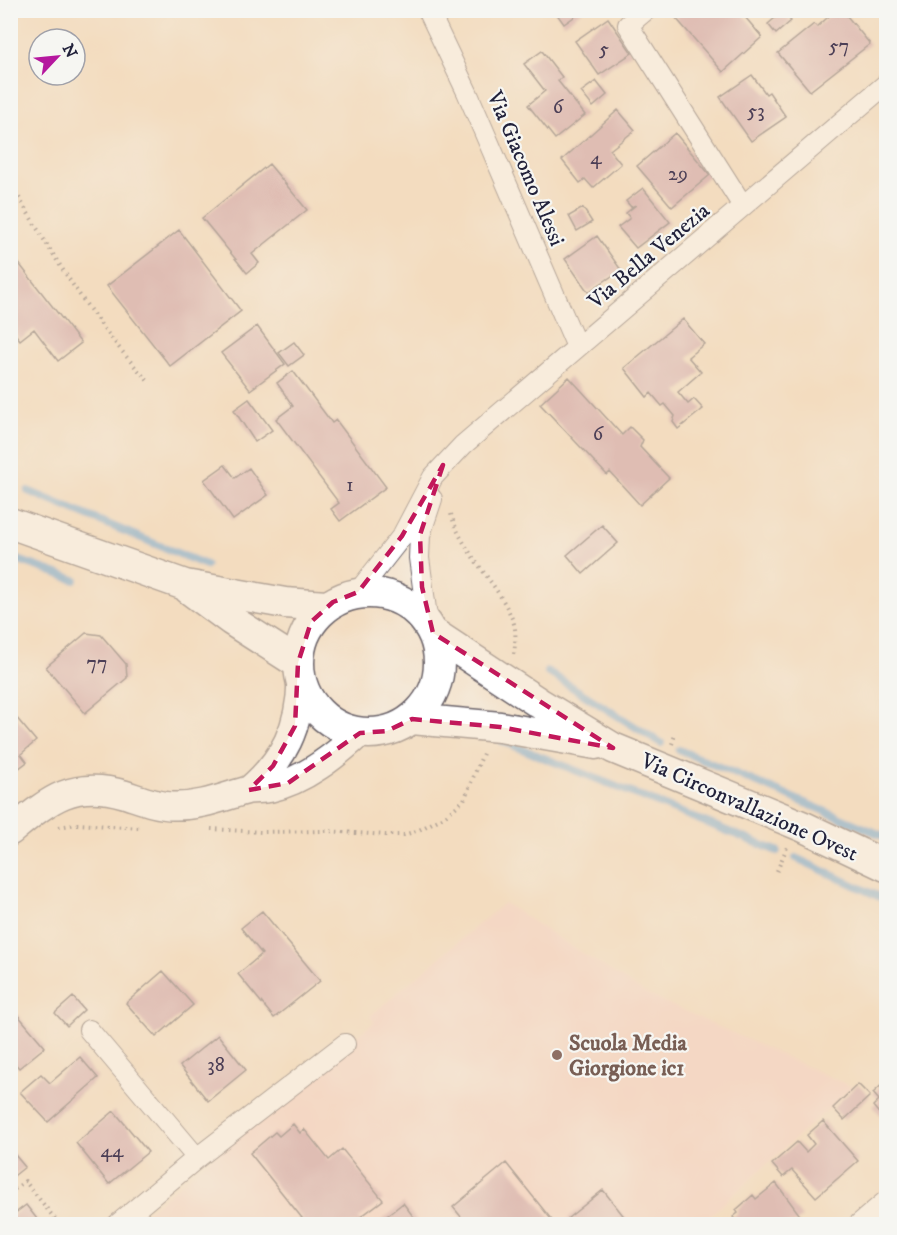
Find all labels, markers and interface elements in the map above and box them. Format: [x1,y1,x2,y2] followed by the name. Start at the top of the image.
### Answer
[27,27,87,87] north arrow
[829,34,849,59] house number: 57
[599,37,609,62] house number: 5
[58,41,81,61] text: N
[480,86,570,250] street label: Via Giacomo Alessi
[553,95,564,120] house number: 6
[747,99,765,124] house number: 53
[590,146,602,171] house number: 4
[668,162,688,187] house number: 29
[582,197,716,316] street label: Via Bella Venezia
[593,422,604,447] house number: 6
[346,473,354,498] house number: 1
[86,651,108,676] house number: 77
[636,747,862,867] street label: Via Circonvallazione Ovest
[569,1030,687,1082] place label: Scuola Media Giorgione ic1
[550,1048,564,1062] marker: Scuola Media Giorgione ic1
[207,1053,225,1078] house number: 38
[100,1139,124,1164] house number: 44

